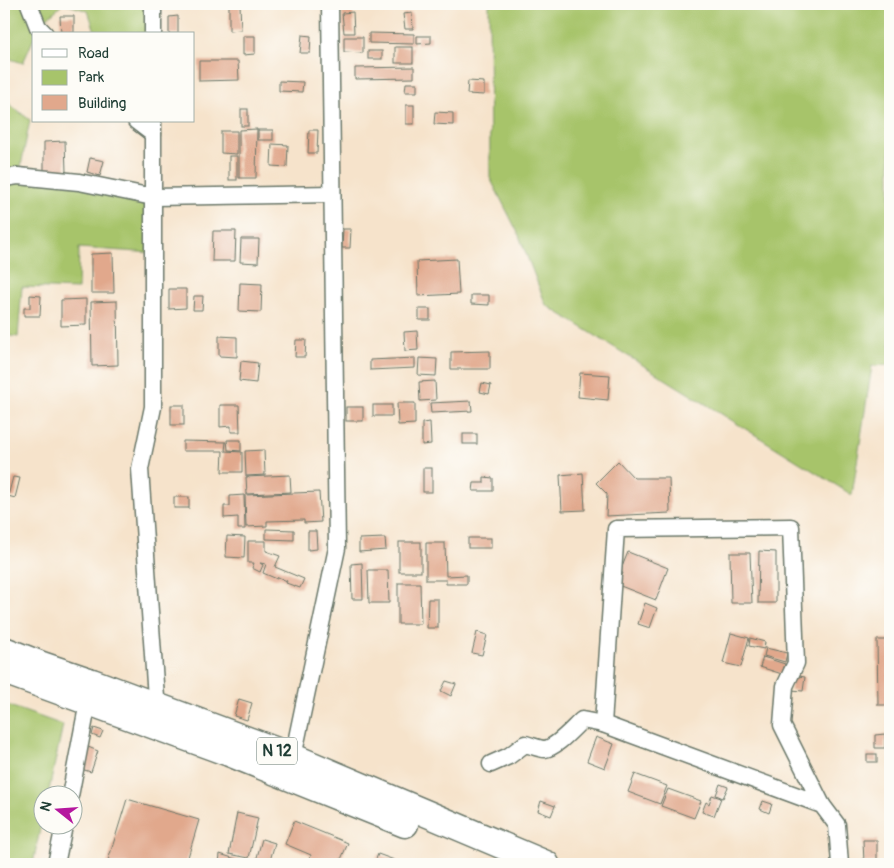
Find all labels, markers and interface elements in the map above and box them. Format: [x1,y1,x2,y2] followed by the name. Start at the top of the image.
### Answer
[32,32,195,122] legend
[78,44,109,63] text: Road
[78,68,105,87] text: Park
[78,94,126,113] text: Building
[257,738,297,764] road number: N 12
[32,786,82,836] north arrow
[37,799,56,813] text: N

